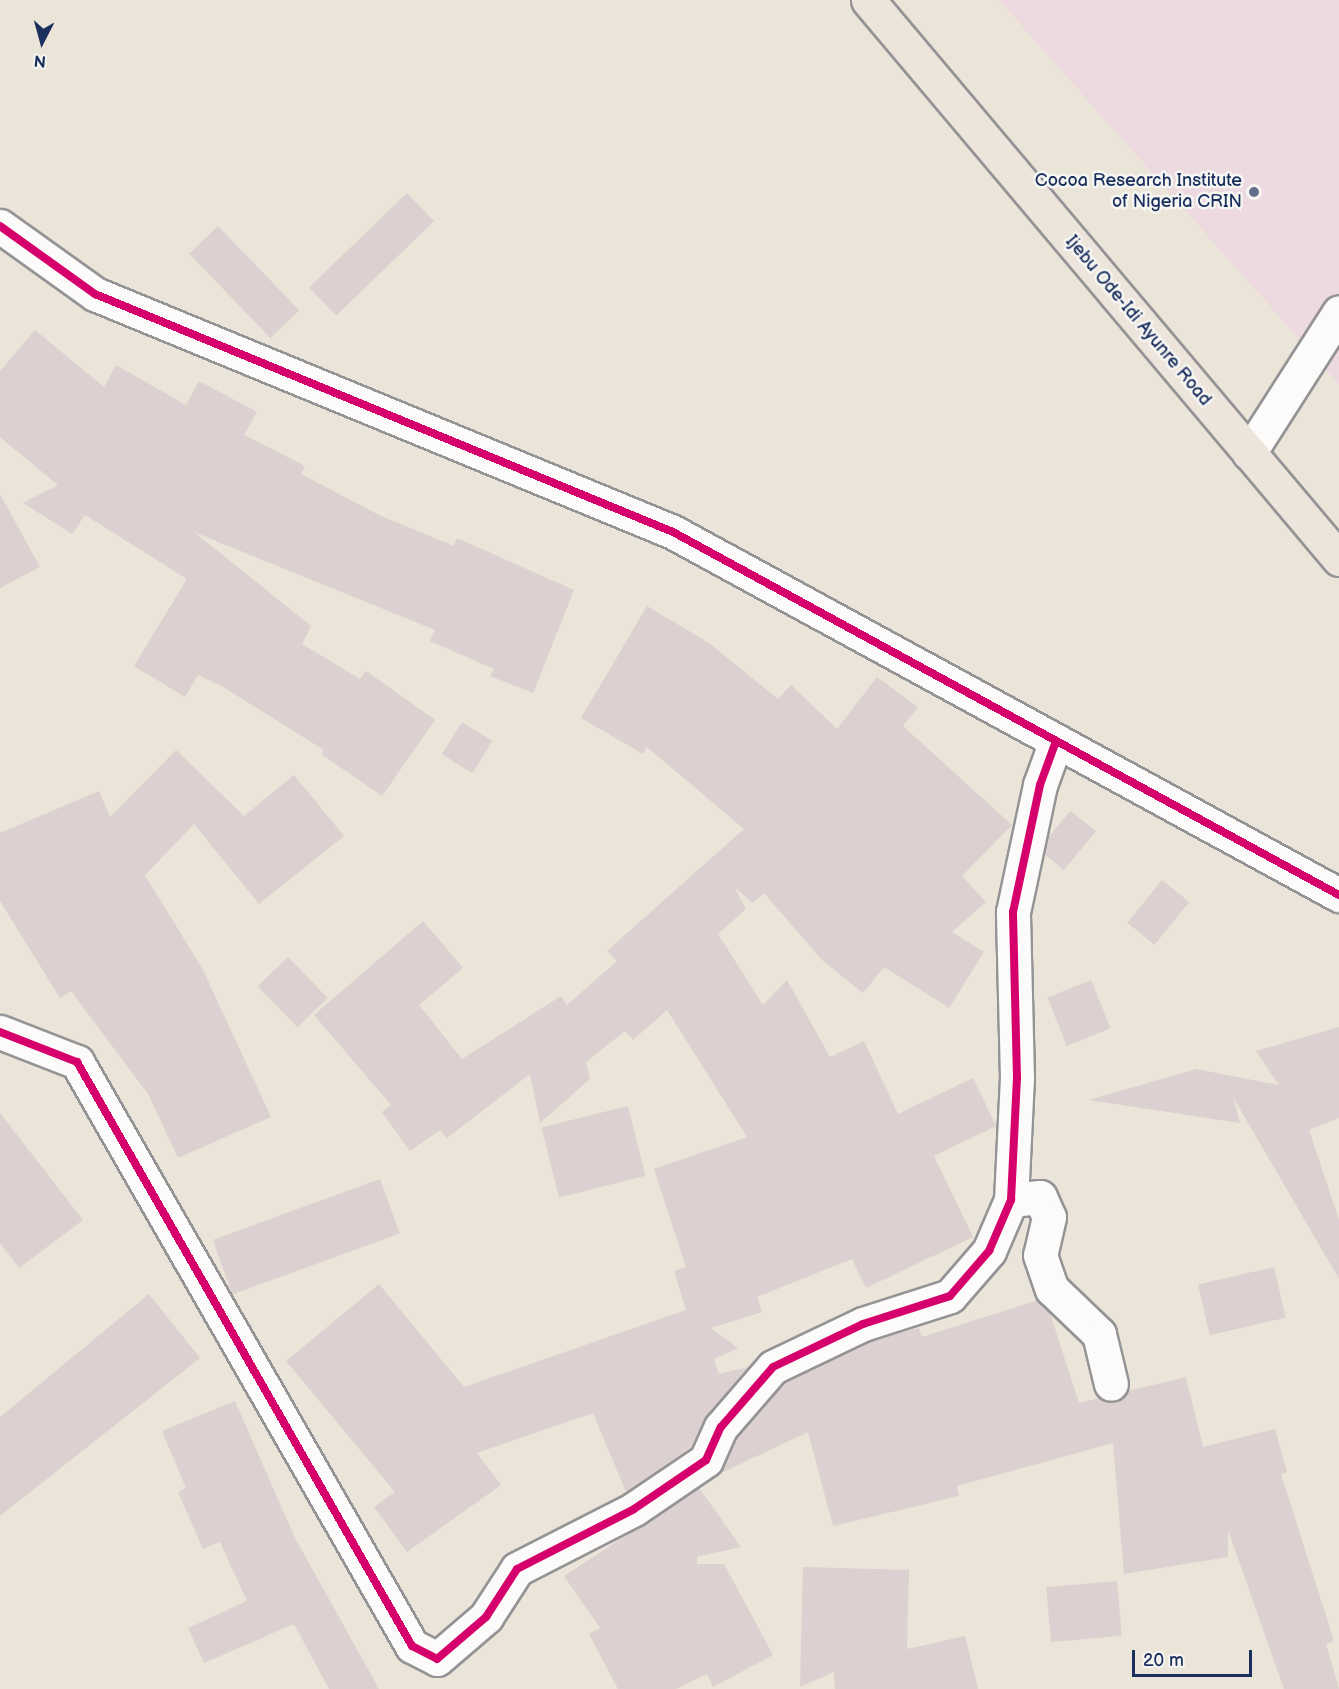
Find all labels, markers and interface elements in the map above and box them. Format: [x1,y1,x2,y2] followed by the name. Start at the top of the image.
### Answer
[12,12,72,72] north arrow
[33,50,47,70] text: N
[1035,171,1242,213] place label: Cocoa Research Institute of Nigeria CRIN
[1247,185,1261,199] marker: Cocoa Research Institute of Nigeria CRIN
[1060,231,1216,411] street label: Ijebu Ode-Idi Ayunre Road
[1135,1638,1255,1676] scale bar
[1143,1650,1184,1671] text: 20 m

